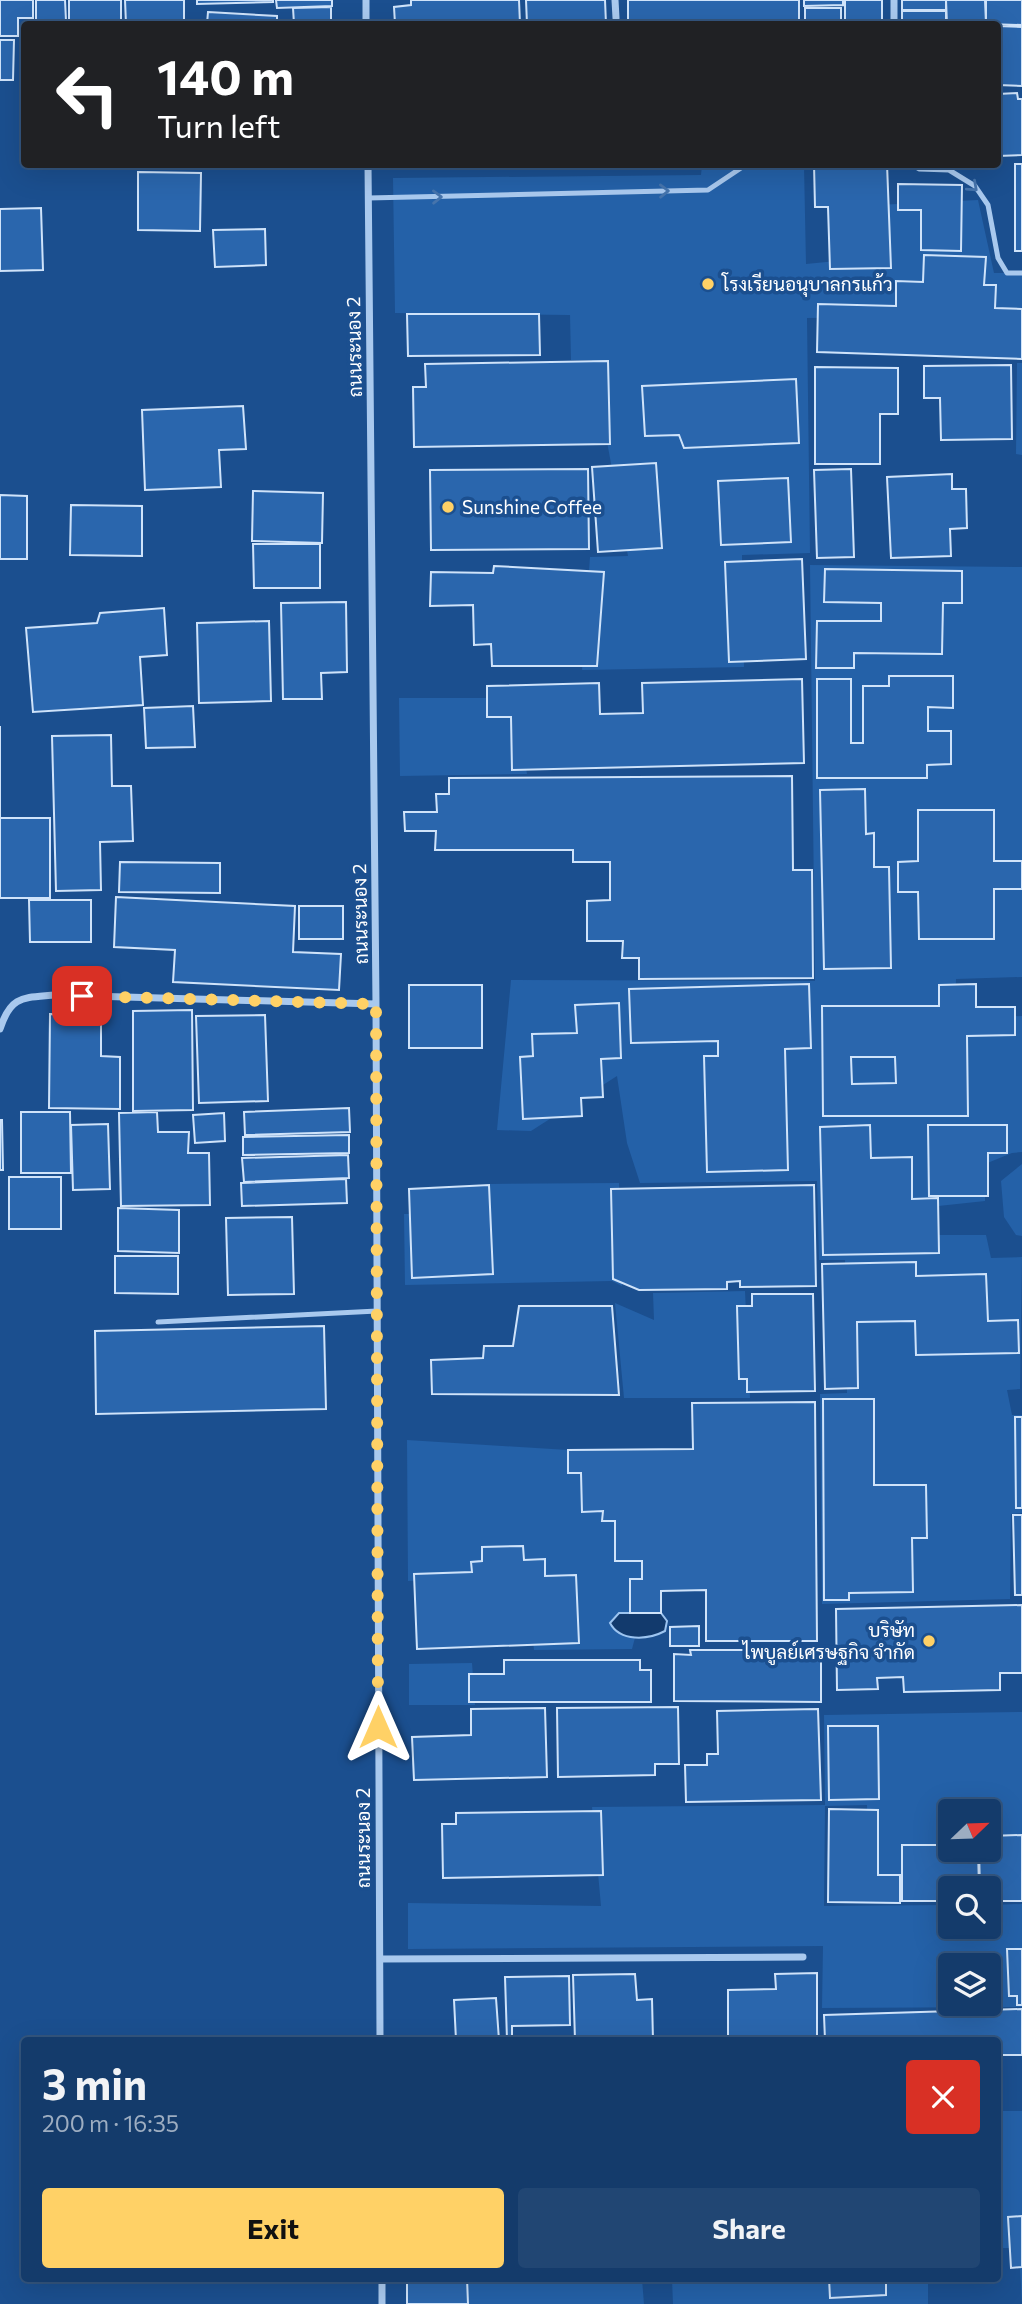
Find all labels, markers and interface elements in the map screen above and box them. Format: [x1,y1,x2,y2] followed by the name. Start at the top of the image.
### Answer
[157,45,294,105] text: 140 m
[42,49,133,140] icon: left
[157,105,281,145] text: Turn left
[965,179,978,191] one-way arrow
[659,184,670,199] one-way arrow
[431,189,442,204] one-way arrow
[721,272,893,297] place label: โรงเรียนอนุบาลกรแก้ว
[700,276,716,292] marker: โรงเรียนอนุบาลกรแก้ว
[341,296,366,398] street label: ถนนระนอง 2
[462,495,602,518] place label: Sunshine Coffee
[440,499,456,515] marker: Sunshine Coffee
[347,863,372,965] street label: ถนนระนอง 2
[52,966,112,1026] pin
[63,977,101,1015] icon: arrive
[741,1618,915,1666] place label: บริษัท ไพบูลย์เศรษฐกิจ จำกัด
[921,1633,937,1649] marker: บริษัท ไพบูลย์เศรษฐกิจ จำกัด
[341,1690,415,1764] position arrow
[351,1788,374,1888] street label: ถนนระนอง 2
[938,1799,1001,1862] north arrow
[938,1799,1001,2016] map controls
[938,1876,1001,1939] button: search
[938,1953,1001,2016] button: layers
[42,2057,147,2109] text: 3 min
[906,2060,980,2134] button: close
[42,2109,179,2137] text: 200 m · 16:35
[42,2188,504,2268] button: Exit
[518,2188,980,2268] button: Share

